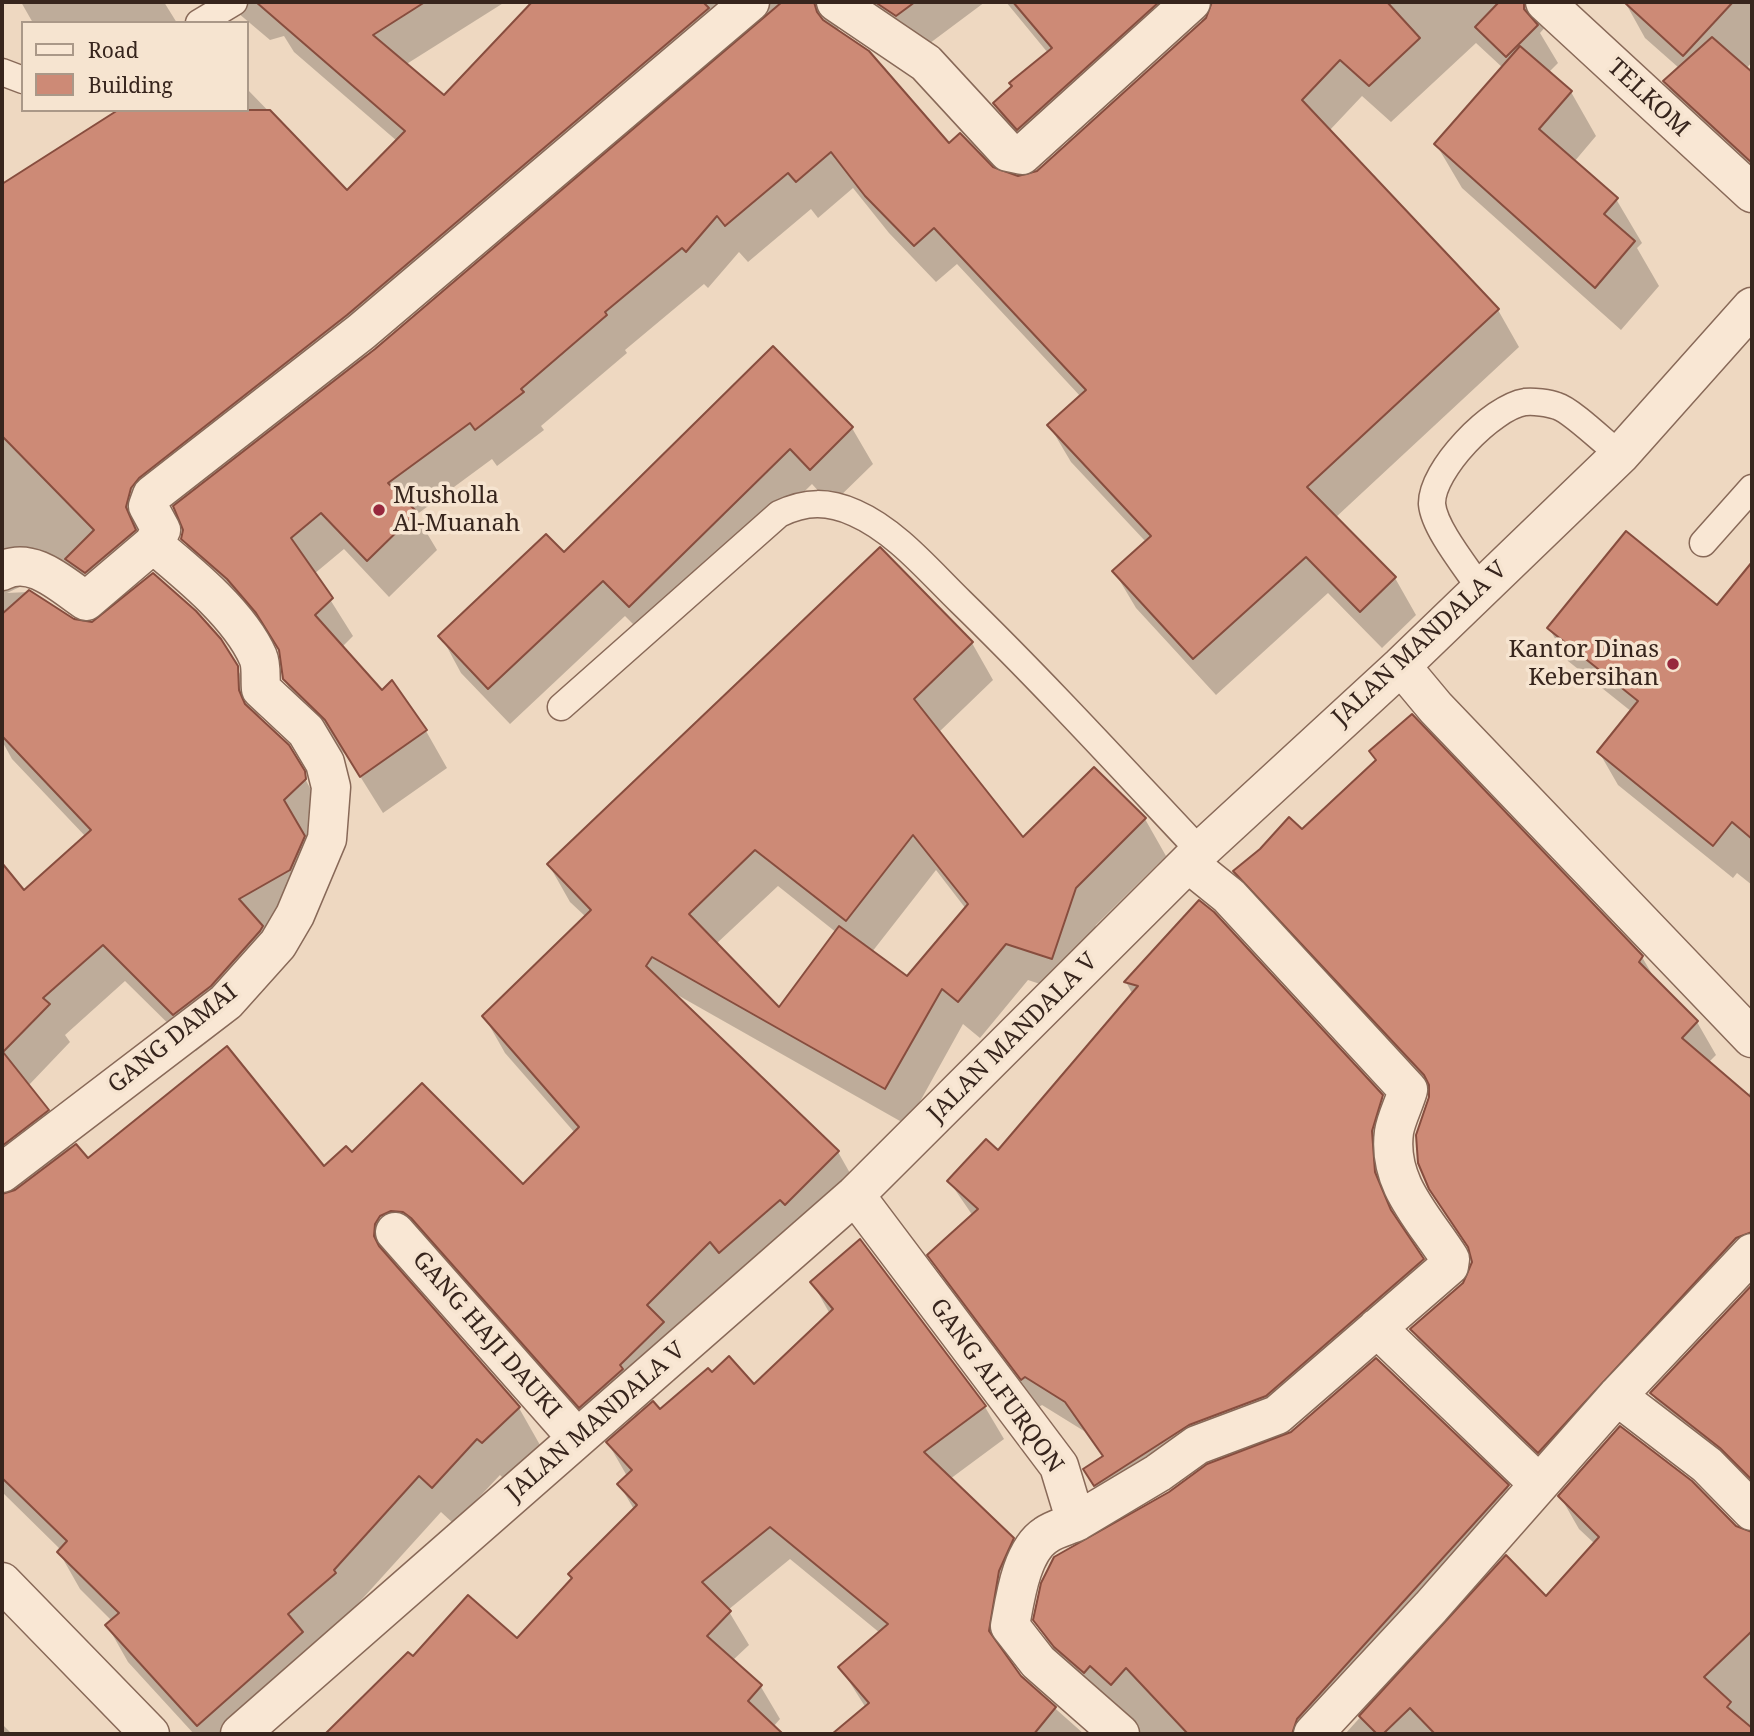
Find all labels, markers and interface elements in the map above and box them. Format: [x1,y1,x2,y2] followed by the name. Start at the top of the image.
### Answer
[21,21,248,112] legend
[88,36,139,64] text: Road
[1601,53,1695,143] street label: TELKOM
[88,71,173,99] text: Building
[393,482,520,538] place label: Musholla Al-Muanah
[371,502,387,518] marker: Musholla Al-Muanah
[1327,556,1513,732] street label: JALAN MANDALA V
[1508,636,1659,692] place label: Kantor Dinas Kebersihan
[1665,656,1681,672] marker: Kantor Dinas Kebersihan
[922,947,1104,1129] street label: JALAN MANDALA V
[103,978,243,1100] street label: GANG DAMAI
[406,1246,566,1424] street label: GANG HAJI DAUKI
[923,1293,1069,1479] street label: GANG ALFURQON
[501,1336,691,1508] street label: JALAN MANDALA V

